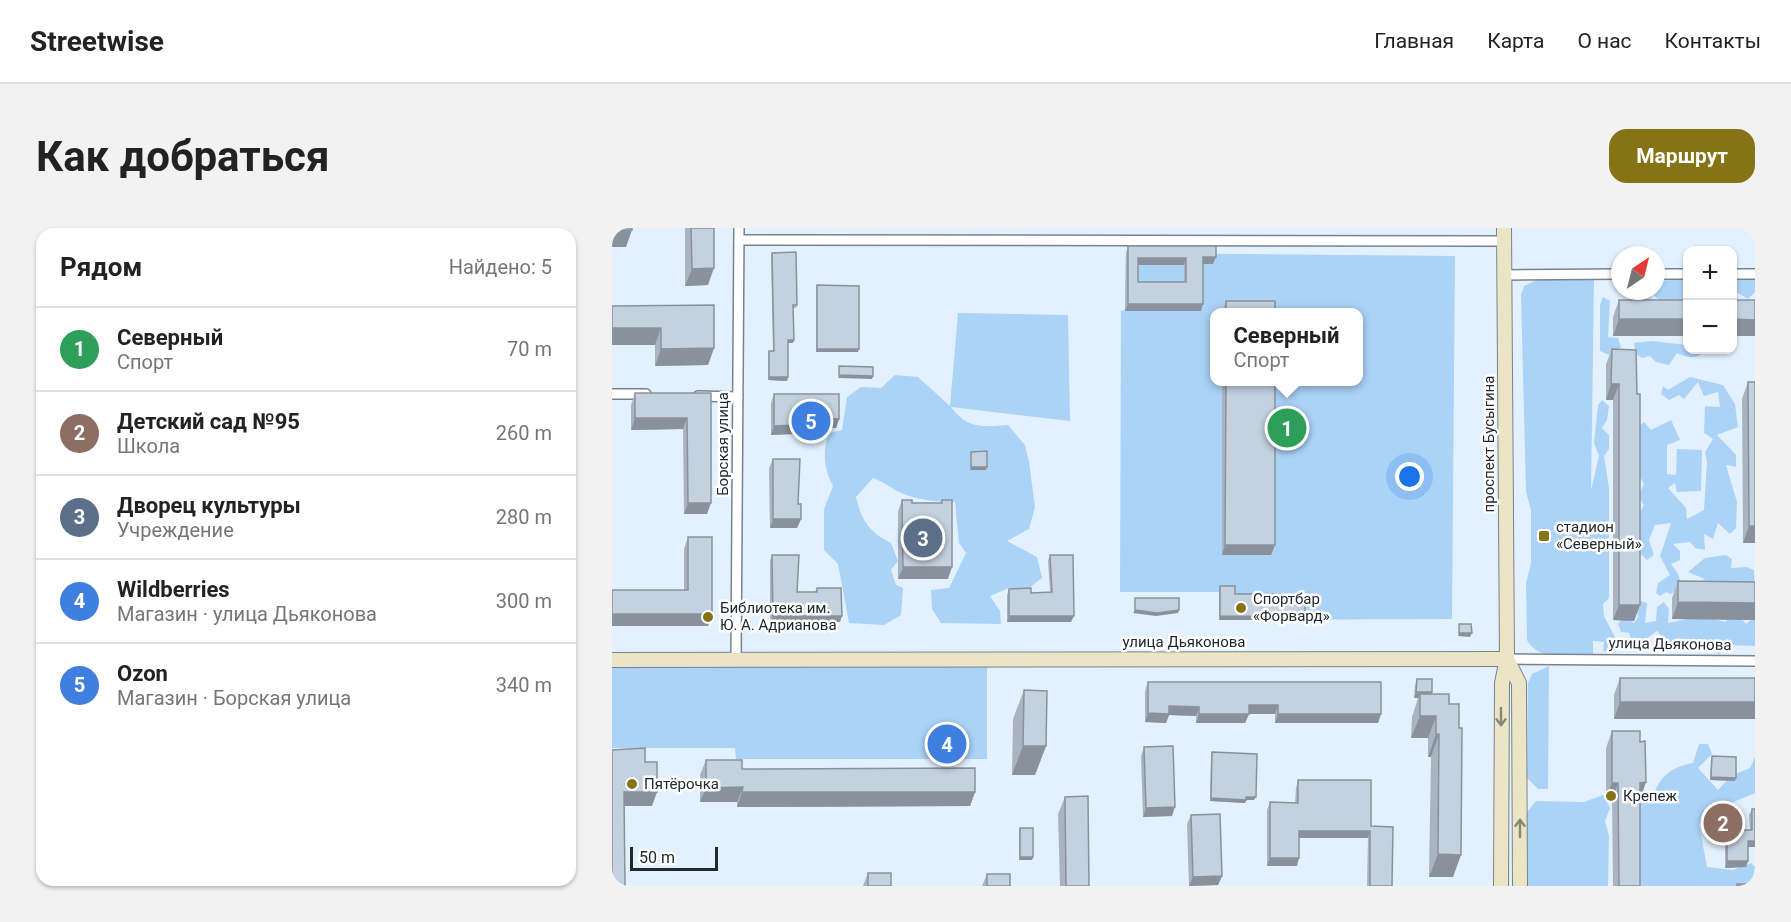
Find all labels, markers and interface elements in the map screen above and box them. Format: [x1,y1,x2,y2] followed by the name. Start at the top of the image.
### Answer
[30,25,164,58] text: Streetwise
[1374,29,1454,53] text: Главная
[1487,29,1544,53] text: Карта
[1577,29,1632,53] text: О нас
[1665,29,1761,53] text: Контакты
[1609,129,1755,183] button: Маршрут
[36,132,330,181] text: Как добраться
[1611,246,1665,300] north arrow
[1683,246,1737,354] map controls
[1683,246,1737,300] button: +
[60,252,142,282] text: Рядом
[449,255,552,279] text: Найдено: 5
[1683,300,1737,354] button: −
[1210,308,1363,386] popup
[1233,323,1340,348] text: Северный
[117,325,223,350] text: Северный
[74,337,85,361] text: 1
[507,337,552,361] text: 70 m
[1233,348,1290,372] text: Спорт
[117,350,173,374] text: Спорт
[1480,376,1498,512] street label: проспект Бусыгина
[714,392,732,496] street label: Борская улица
[792,398,830,444] pin: 5
[1268,406,1306,450] pin: 1
[117,409,300,434] text: Детский сад №95
[74,421,85,445] text: 2
[496,421,552,445] text: 260 m
[117,434,180,458] text: Школа
[1395,462,1424,491] your location
[117,493,301,518] text: Дворец культуры
[74,505,85,529] text: 3
[496,505,552,529] text: 280 m
[904,516,942,560] pin: 3
[117,518,234,542] text: Учреждение
[1556,518,1642,553] place label: стадион «Северный»
[1537,529,1551,543] marker: стадион «Северный»
[117,577,230,602] text: Wildberries
[74,589,85,613] text: 4
[496,589,552,613] text: 300 m
[1253,590,1330,625] place label: Спортбар «Форвард»
[720,599,837,634] place label: Библиотека им. Ю. А. Адрианова
[1234,601,1248,615] marker: Спортбар «Форвард»
[117,602,377,626] text: Магазин · улица Дьяконова
[701,610,715,624] marker: Библиотека им. Ю. А. Адрианова
[1122,633,1246,651] street label: улица Дьяконова
[1608,634,1732,654] street label: улица Дьяконова
[117,661,168,686] text: Ozon
[74,673,85,697] text: 5
[496,673,552,697] text: 340 m
[117,686,351,710] text: Магазин · Борская улица
[1496,707,1507,727] one-way arrow
[928,722,966,766] pin: 4
[644,775,719,793] place label: Пятёрочка
[625,777,639,791] marker: Пятёрочка
[1623,787,1677,805] place label: Крепеж
[1604,789,1618,803] marker: Крепеж
[1704,800,1742,846] pin: 2
[1514,818,1526,838] one-way arrow
[630,844,718,872] scale bar
[639,848,675,867] text: 50 m

